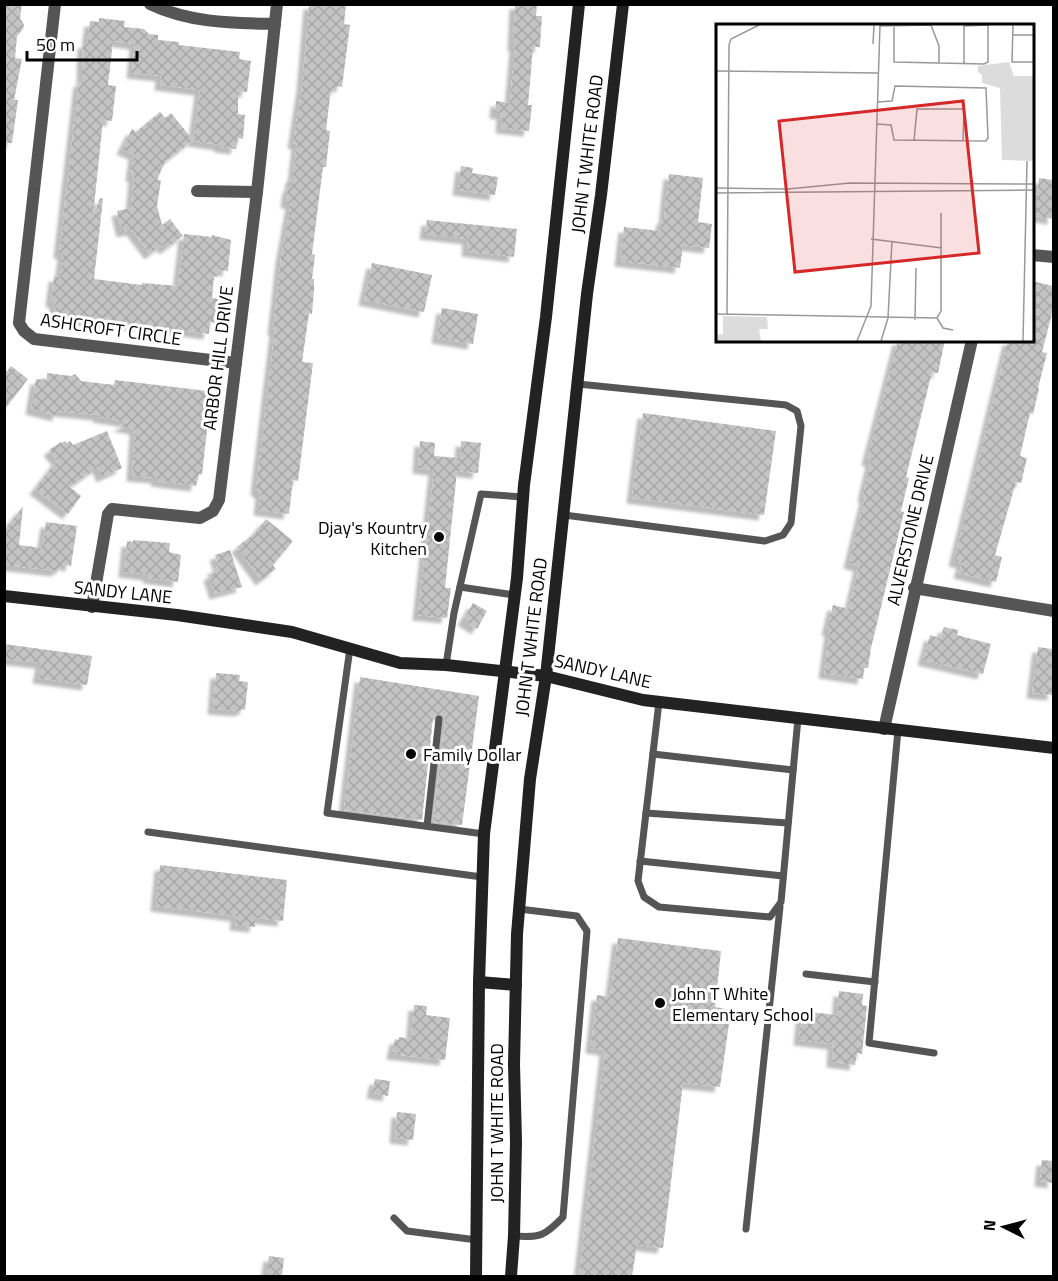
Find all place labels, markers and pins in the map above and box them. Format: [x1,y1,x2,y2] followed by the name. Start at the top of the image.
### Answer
[318,514,427,562] place label: Djay's Kountry Kitchen
[432,530,446,544] marker: Djay's Kountry Kitchen
[423,741,521,768] place label: Family Dollar
[404,747,418,761] marker: Family Dollar
[672,980,814,1028] place label: John T White Elementary School
[653,996,667,1010] marker: John T White Elementary School

